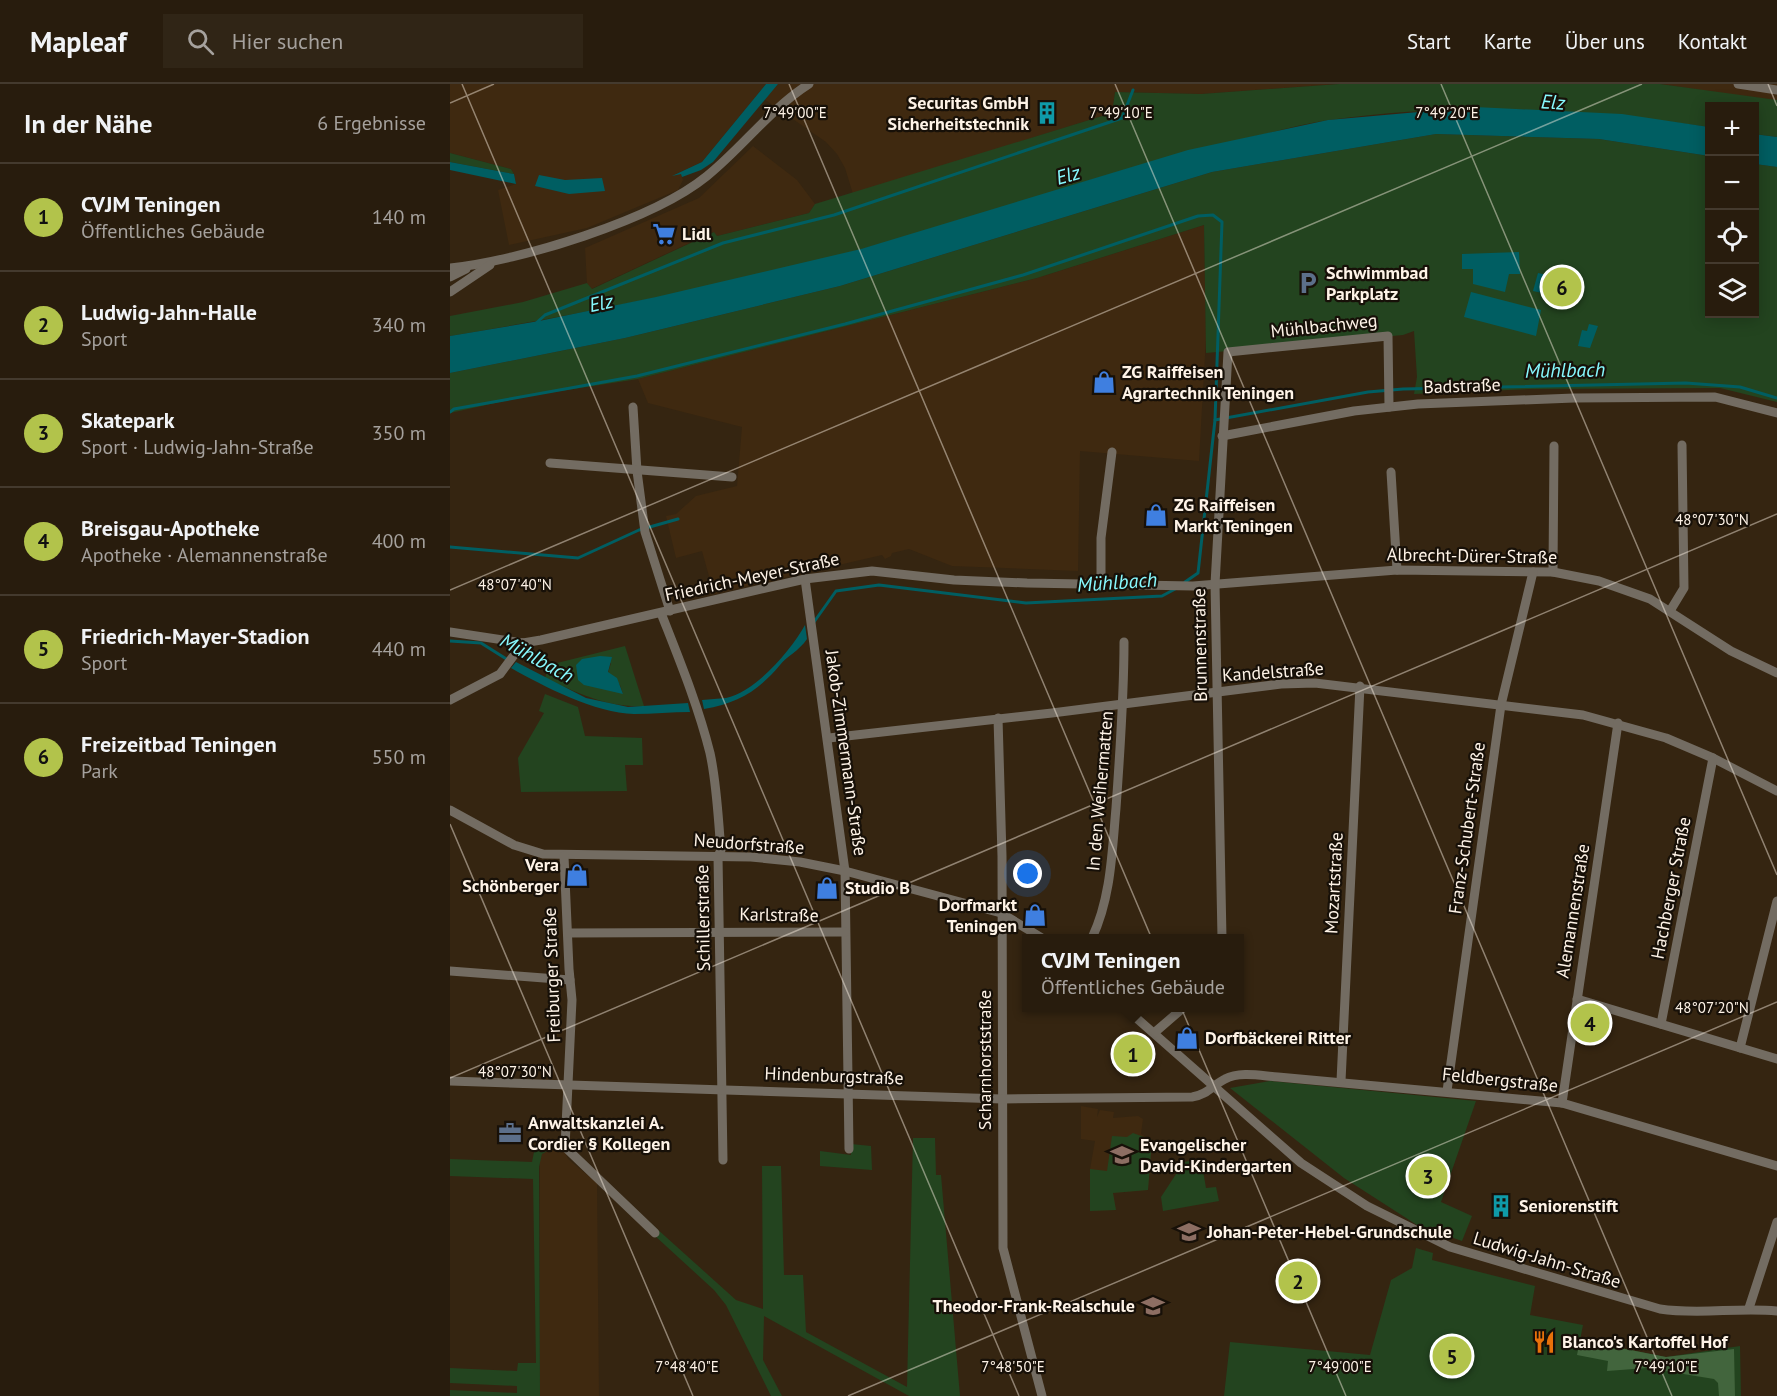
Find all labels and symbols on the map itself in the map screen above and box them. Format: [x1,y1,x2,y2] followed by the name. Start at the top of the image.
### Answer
[1540,88,1566,116] water label: Elz
[888,91,1029,135] place label: Securitas GmbH Sicherheitstechnik
[1034,100,1060,126] building icon: Securitas GmbH Sicherheitstechnik
[763,103,827,122] text: 7°49'00"E
[1089,103,1153,122] text: 7°49'10"E
[1415,103,1479,122] text: 7°49'20"E
[1053,159,1084,191] water label: Elz
[651,221,677,247] supermarket icon: Lidl
[682,222,712,245] place label: Lidl
[1326,261,1428,305] place label: Schwimmbad Parkplatz
[1542,264,1582,310] pin: 6
[1295,270,1321,296] parking icon: Schwimmbad Parkplatz
[586,288,616,318] water label: Elz
[1269,308,1379,343] street label: Mühlbachweg
[1525,356,1605,384] water label: Mühlbach
[1122,360,1294,404] place label: ZG Raiffeisen Agrartechnik Teningen
[1091,369,1117,395] shop icon: ZG Raiffeisen Agrartechnik Teningen
[1423,373,1501,398] street label: Badstraße
[1174,493,1293,537] place label: ZG Raiffeisen Markt Teningen
[1143,502,1169,528] shop icon: ZG Raiffeisen Markt Teningen
[1675,510,1749,529] text: 48°07'30"N
[1387,543,1557,568] street label: Albrecht-Dürer-Straße
[662,547,841,606] street label: Friedrich-Meyer-Straße
[1076,566,1158,598] water label: Mühlbach
[478,575,552,594] text: 48°07'40"N
[1187,588,1212,702] street label: Brunnenstraße
[496,627,578,689] water label: Mühlbach
[821,648,872,857] street label: Jakob-Zimmermann-Straße
[1221,656,1325,687] street label: Kandelstraße
[1081,710,1118,872] street label: In den Weihermatten
[1443,741,1490,915] street label: Franz-Schubert-Straße
[1645,815,1696,961] street label: Hachberger Straße
[693,828,805,859] street label: Neudorfstraße
[1319,832,1348,934] street label: Mozartstraße
[1551,842,1594,980] street label: Alemannenstraße
[462,853,560,897] place label: Vera Schönberger
[1013,859,1042,888] your location
[564,862,590,888] shop icon: Vera Schönberger
[690,864,715,972] street label: Schillerstraße
[814,875,840,901] shop icon: Studio B
[845,876,910,899] place label: Studio B
[939,893,1018,937] place label: Dorfmarkt Teningen
[739,902,819,927] street label: Karlstraße
[1022,902,1048,928] shop icon: Dorfmarkt Teningen
[538,907,565,1043] street label: Freiburger Straße
[973,990,996,1130] street label: Scharnhorststraße
[1675,998,1749,1017] text: 48°07'20"N
[1570,1000,1610,1046] pin: 4
[1174,1025,1200,1051] shop icon: Dorfbäckerei Ritter
[1205,1026,1352,1049] place label: Dorfbäckerei Ritter
[1114,1032,1152,1076] pin: 1
[478,1062,552,1081] text: 48°07'30"N
[764,1062,904,1089] street label: Hindenburgstraße
[1441,1062,1559,1097] street label: Feldbergstraße
[528,1111,670,1155] place label: Anwaltskanzlei A. Cordier § Kollegen
[497,1120,523,1146] office icon: Anwaltskanzlei A. Cordier § Kollegen
[1140,1133,1292,1177] place label: Evangelischer David-Kindergarten
[1109,1142,1135,1168] school or university icon: Evangelischer David-Kindergarten
[1408,1154,1448,1198] pin: 3
[1488,1193,1514,1219] building icon: Seniorenstift
[1519,1194,1619,1217] place label: Seniorenstift
[1176,1219,1202,1245] school or university icon: Johan-Peter-Hebel-Grundschule
[1206,1220,1452,1243] place label: Johan-Peter-Hebel-Grundschule
[1470,1226,1624,1293] street label: Ludwig-Jahn-Straße
[1278,1258,1318,1304] pin: 2
[1140,1293,1166,1319] school or university icon: Theodor-Frank-Realschule
[933,1294,1135,1317] place label: Theodor-Frank-Realschule
[1531,1329,1557,1355] restaurant icon: Blanco's Kartoffel Hof
[1562,1330,1729,1353] place label: Blanco's Kartoffel Hof
[1432,1334,1472,1378] pin: 5
[655,1357,719,1376] text: 7°48'40"E
[981,1357,1045,1376] text: 7°48'50"E
[1308,1357,1372,1376] text: 7°49'00"E
[1634,1357,1698,1376] text: 7°49'10"E

